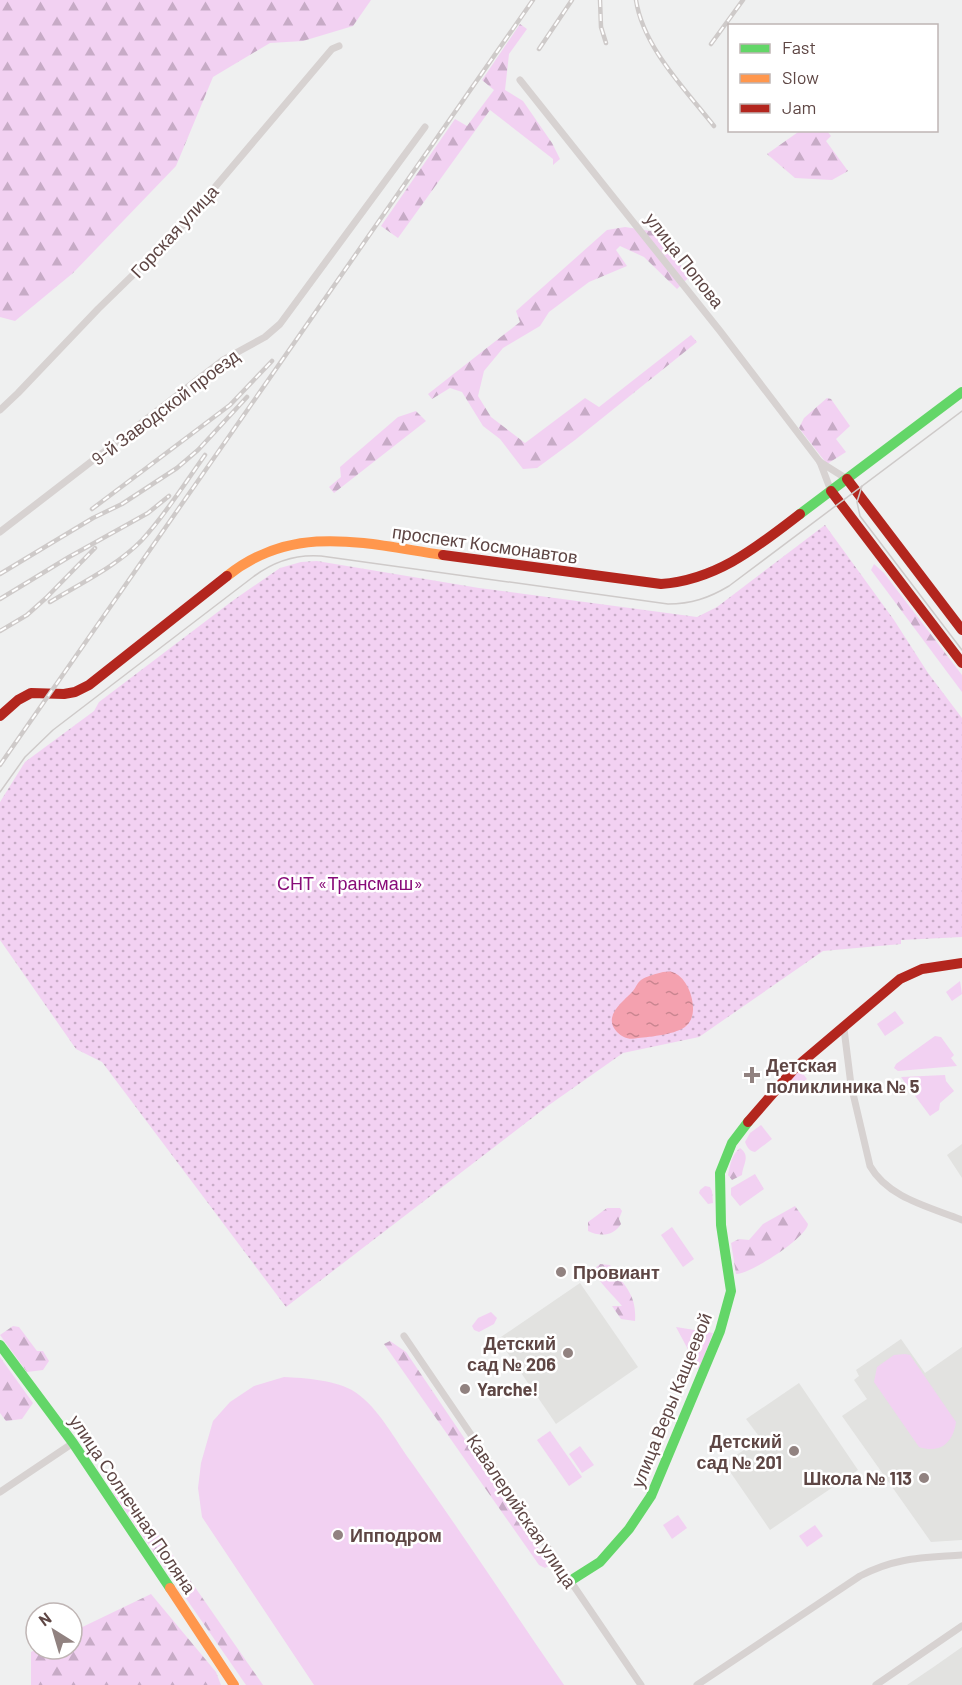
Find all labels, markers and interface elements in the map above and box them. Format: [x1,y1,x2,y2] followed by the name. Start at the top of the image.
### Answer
[728,24,938,132] legend
[782,36,816,58] text: Fast
[782,66,819,88] text: Slow
[782,96,816,118] text: Jam
[125,179,223,282] street label: Горская улица
[641,208,730,313] street label: улица Попова
[87,344,243,470] street label: 9-й Заводской проезд
[391,520,579,568] street label: проспект Космонавтов
[277,872,423,894] park label: СНТ «Трансмаш»
[766,1054,920,1097] place label: Детская поликлиника № 5
[743,1066,761,1084] marker: Детская поликлиника № 5
[573,1261,660,1283] place label: Провиант
[554,1265,568,1279] marker: Провиант
[626,1310,716,1490] street label: улица Веры Кащеевой
[467,1332,556,1375] place label: Детский сад № 206
[561,1346,575,1360] marker: Детский сад № 206
[477,1378,539,1400] place label: Yarche!
[458,1382,472,1396] marker: Yarche!
[65,1410,202,1598] street label: улица Солнечная Поляна
[462,1430,582,1593] street label: Кавалерийская улица
[697,1430,782,1473] place label: Детский сад № 201
[787,1444,801,1458] marker: Детский сад № 201
[803,1467,912,1489] place label: Школа № 113
[917,1471,931,1485] marker: Школа № 113
[350,1524,442,1546] place label: Ипподром
[331,1528,345,1542] marker: Ипподром
[24,1601,84,1661] north arrow
[35,1608,55,1629] text: N

